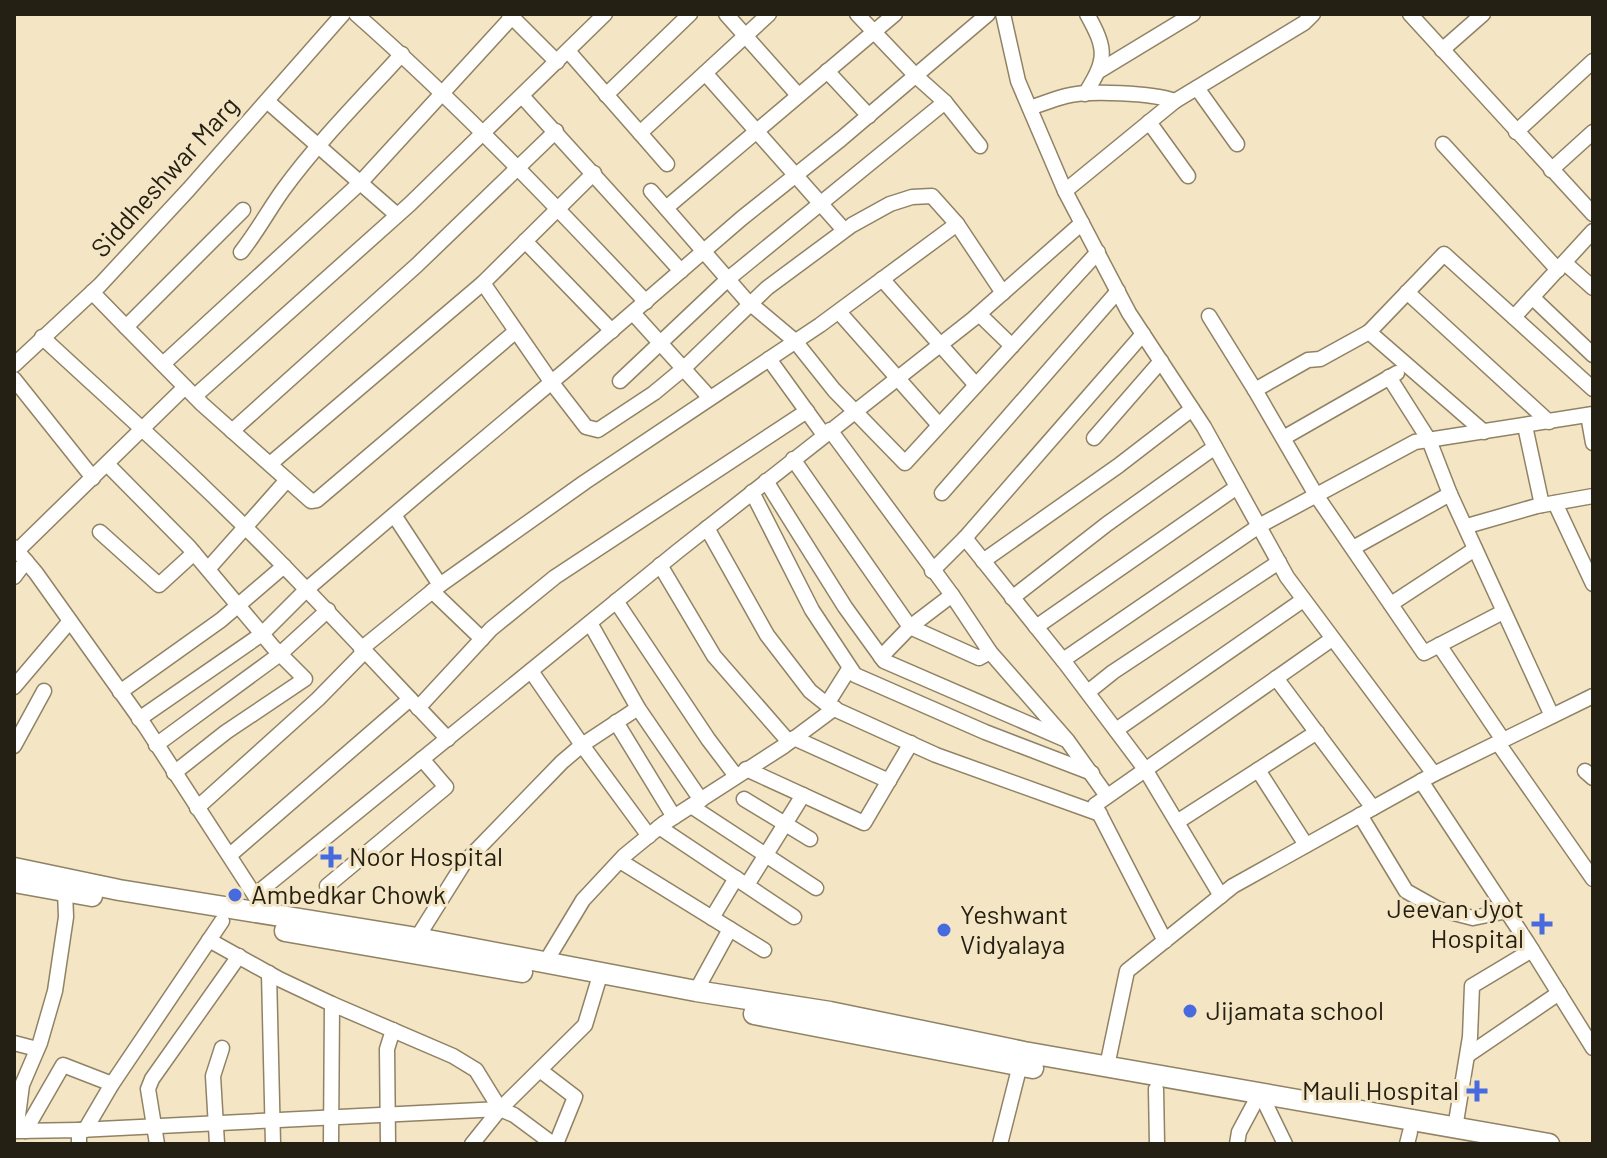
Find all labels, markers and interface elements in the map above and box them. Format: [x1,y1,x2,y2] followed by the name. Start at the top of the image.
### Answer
[84,89,244,263] street label: Siddheshwar Marg
[349,840,503,871] place label: Noor Hospital
[320,846,342,868] marker: Noor Hospital
[251,878,446,909] place label: Ambedkar Chowk
[226,886,244,904] marker: Ambedkar Chowk
[1387,892,1524,953] place label: Jeevan Jyot Hospital
[960,898,1068,959] place label: Yeshwant Vidyalaya
[1531,913,1553,935] marker: Jeevan Jyot Hospital
[935,921,953,939] marker: Yeshwant Vidyalaya
[1206,994,1384,1025] place label: Jijamata school
[1181,1002,1199,1020] marker: Jijamata school
[1302,1074,1459,1105] place label: Mauli Hospital
[1466,1080,1488,1102] marker: Mauli Hospital

